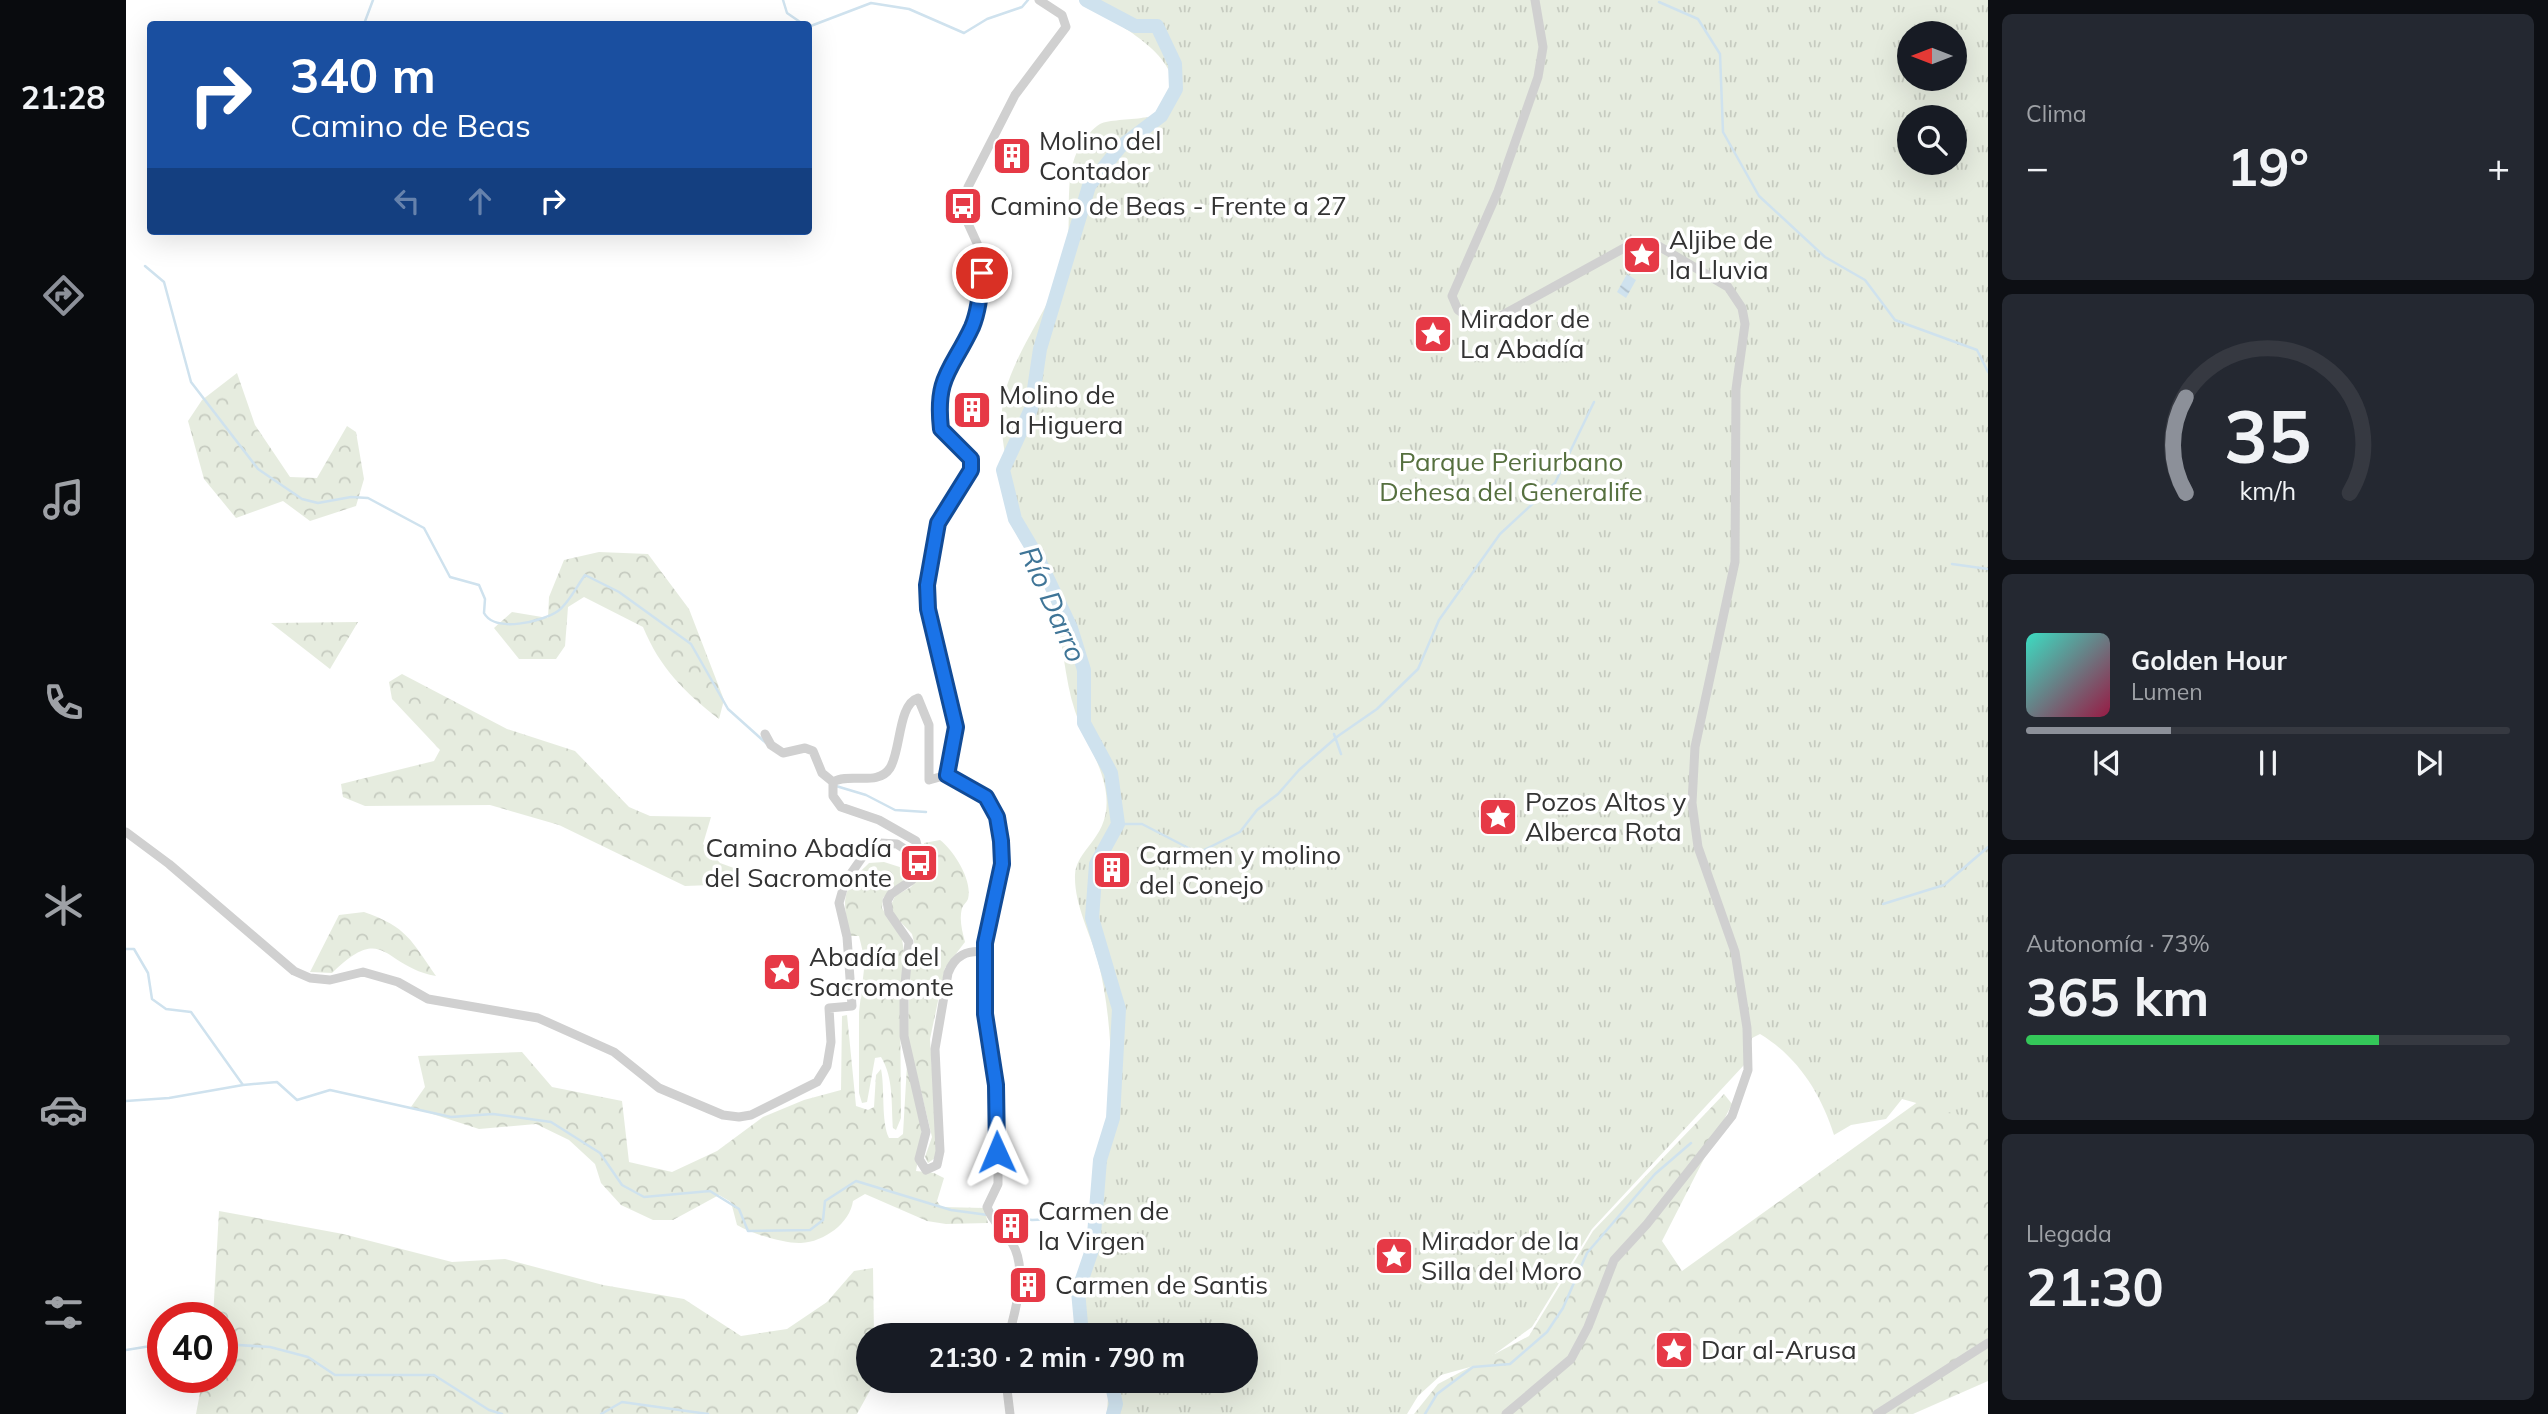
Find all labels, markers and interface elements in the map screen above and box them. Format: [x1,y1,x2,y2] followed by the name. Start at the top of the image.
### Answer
[1897,21,1967,91] north arrow
[1897,21,1967,175] map controls
[290,44,436,105] text: 340 m
[175,49,266,140] icon: right
[21,77,105,117] text: 21:28
[2026,99,2087,128] text: Clima
[290,105,531,145] text: Camino de Beas
[1897,105,1967,175] button: search
[1039,124,1161,187] place label: Molino del Contador
[2227,134,2309,199] text: 19°
[991,135,1033,177] building icon: Molino del Contador
[2026,143,2049,191] text: −
[2487,143,2510,191] text: +
[388,182,426,220] icon: left
[461,182,499,220] icon: ahead
[534,182,572,220] icon: right
[942,185,984,227] bus stop icon: Camino de Beas - Frente a 27
[990,189,1347,222] place label: Camino de Beas - Frente a 27
[1669,223,1773,286] place label: Aljibe de la Lluvia
[1621,234,1663,276] place icon: Aljibe de la Lluvia
[952,243,1012,303] pin
[963,254,1001,292] icon: arrive
[39,271,88,320] icon: directions
[1460,302,1590,365] place label: Mirador de La Abadía
[1412,313,1454,355] place icon: Mirador de La Abadía
[999,378,1123,441] place label: Molino de la Higuera
[951,389,993,431] building icon: Molino de la Higuera
[2224,390,2312,481] text: 35
[1379,445,1643,508] park label: Parque Periurbano Dehesa del Generalife
[39,475,88,524] icon: music
[2240,475,2296,506] text: km/h
[1012,540,1094,667] water label: Río Darro
[2131,644,2287,677] text: Golden Hour
[2131,677,2203,706] text: Lumen
[39,678,88,727] icon: phone
[2088,744,2126,782] icon: previous
[2249,744,2287,782] icon: pause
[2410,744,2448,782] icon: next
[1525,785,1687,848] place label: Pozos Altos y Alberca Rota
[1477,796,1519,838] place icon: Pozos Altos y Alberca Rota
[704,831,892,894] place label: Camino Abadía del Sacromonte
[1139,838,1341,901] place label: Carmen y molino del Conejo
[898,842,940,884] bus stop icon: Camino Abadía del Sacromonte
[1091,849,1133,891] building icon: Carmen y molino del Conejo
[39,881,88,930] icon: climate
[2026,929,2210,958] text: Autonomía · 73%
[809,940,954,1003] place label: Abadía del Sacromonte
[761,951,803,993] place icon: Abadía del Sacromonte
[2026,964,2209,1029] text: 365 km
[39,1085,88,1134] icon: car
[960,1115,1034,1189] position arrow
[1038,1194,1169,1257] place label: Carmen de la Virgen
[990,1205,1032,1247] building icon: Carmen de la Virgen
[2026,1219,2112,1248] text: Llegada
[1421,1224,1582,1287] place label: Mirador de la Silla del Moro
[1373,1235,1415,1277] place icon: Mirador de la Silla del Moro
[2026,1254,2164,1319] text: 21:30
[1007,1264,1049,1306] building icon: Carmen de Santis
[1055,1268,1268,1301] place label: Carmen de Santis
[39,1288,88,1337] icon: filters
[147,1302,238,1393] speed limit sign: 40
[1653,1329,1695,1371] place icon: Dar al-Arusa
[1701,1333,1857,1366] place label: Dar al-Arusa
[929,1341,1185,1374] text: 21:30 · 2 min · 790 m

